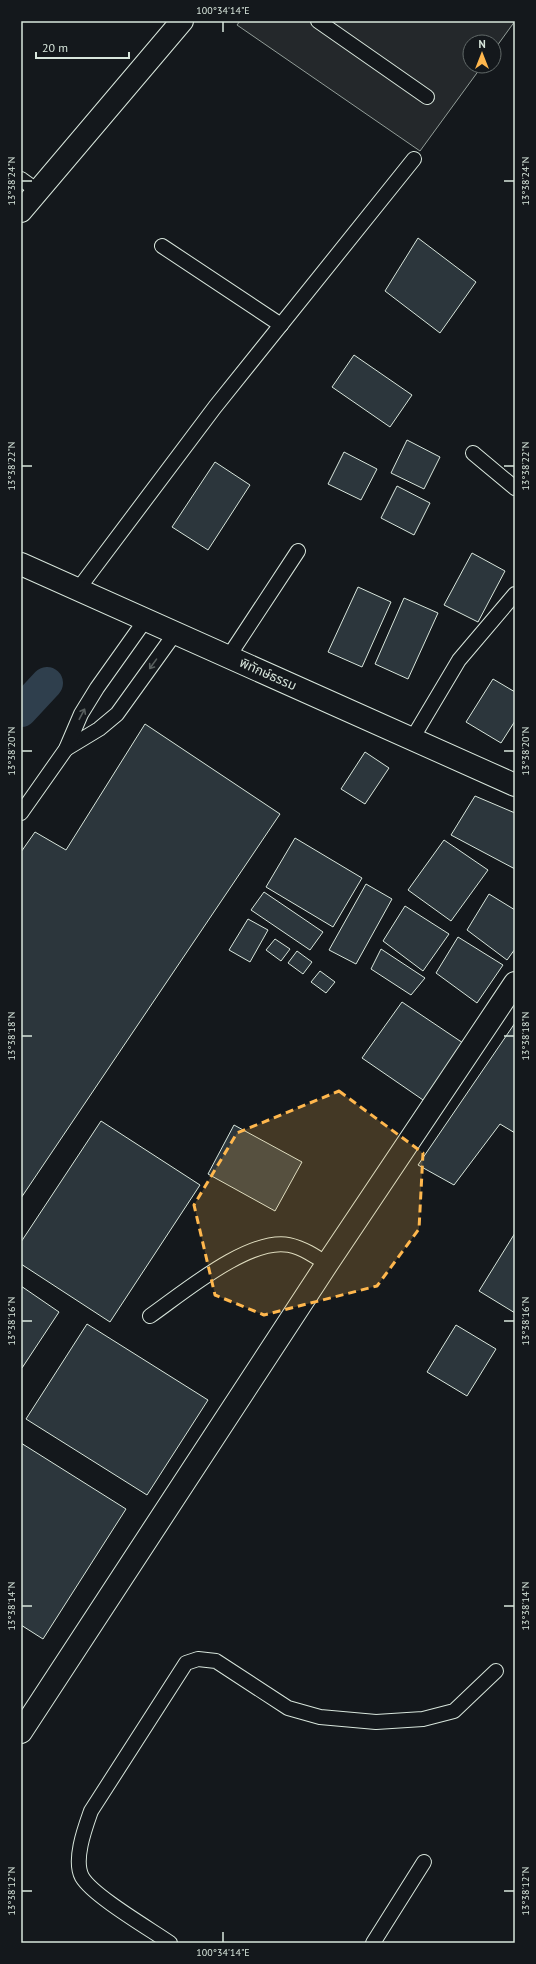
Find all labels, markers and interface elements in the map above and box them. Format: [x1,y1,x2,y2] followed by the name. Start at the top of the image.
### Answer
[196,4,250,17] text: 100°34'14"E
[36,34,129,60] scale bar
[462,34,502,74] north arrow
[478,37,486,51] text: N
[42,40,68,55] text: 20 m
[5,156,18,206] text: 13°38'24"N
[519,156,532,206] text: 13°38'24"N
[5,441,18,491] text: 13°38'22"N
[519,441,532,491] text: 13°38'22"N
[237,654,299,694] street label: พิทักษ์ธรรม
[149,658,157,669] one-way arrow
[78,708,86,720] one-way arrow
[5,726,18,776] text: 13°38'20"N
[519,726,532,776] text: 13°38'20"N
[5,1011,18,1061] text: 13°38'18"N
[519,1011,532,1061] text: 13°38'18"N
[5,1296,18,1346] text: 13°38'16"N
[519,1296,532,1346] text: 13°38'16"N
[5,1581,18,1631] text: 13°38'14"N
[519,1581,532,1631] text: 13°38'14"N
[5,1866,18,1916] text: 13°38'12"N
[519,1866,532,1916] text: 13°38'12"N
[196,1946,250,1959] text: 100°34'14"E

